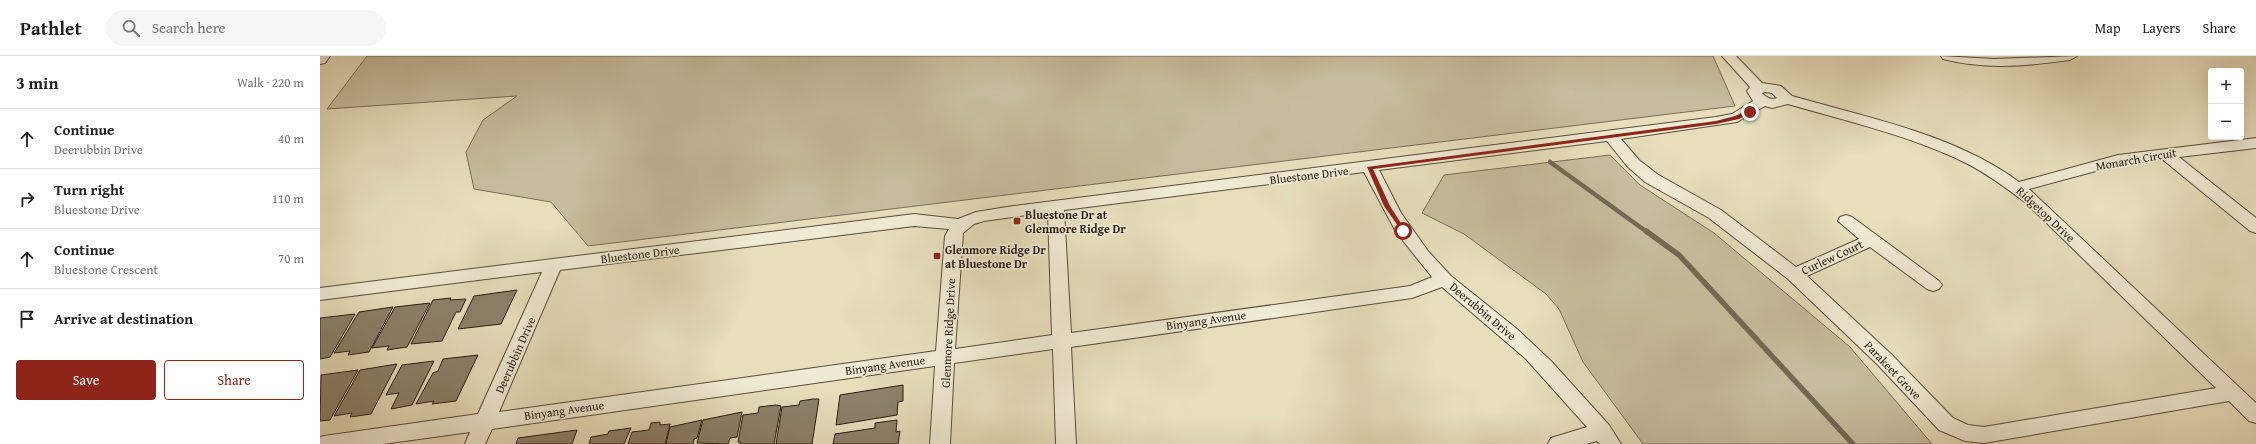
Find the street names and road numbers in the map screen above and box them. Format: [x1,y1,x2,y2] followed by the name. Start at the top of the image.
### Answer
[2094,143,2178,174] street label: Monarch Circuit
[1269,162,1350,188] street label: Bluestone Drive
[2013,182,2079,246] street label: Ridgetop Drive
[1798,235,1866,279] street label: Curlew Court
[600,241,681,267] street label: Bluestone Drive
[937,277,959,388] street label: Glenmore Ridge Drive
[1446,278,1520,344] street label: Deerubbin Drive
[1165,306,1247,334] street label: Binyang Avenue
[491,314,540,396] street label: Deerubbin Drive
[1861,337,1926,403] street label: Parakeet Grove
[844,351,926,379] street label: Binyang Avenue
[523,396,605,424] street label: Binyang Avenue

